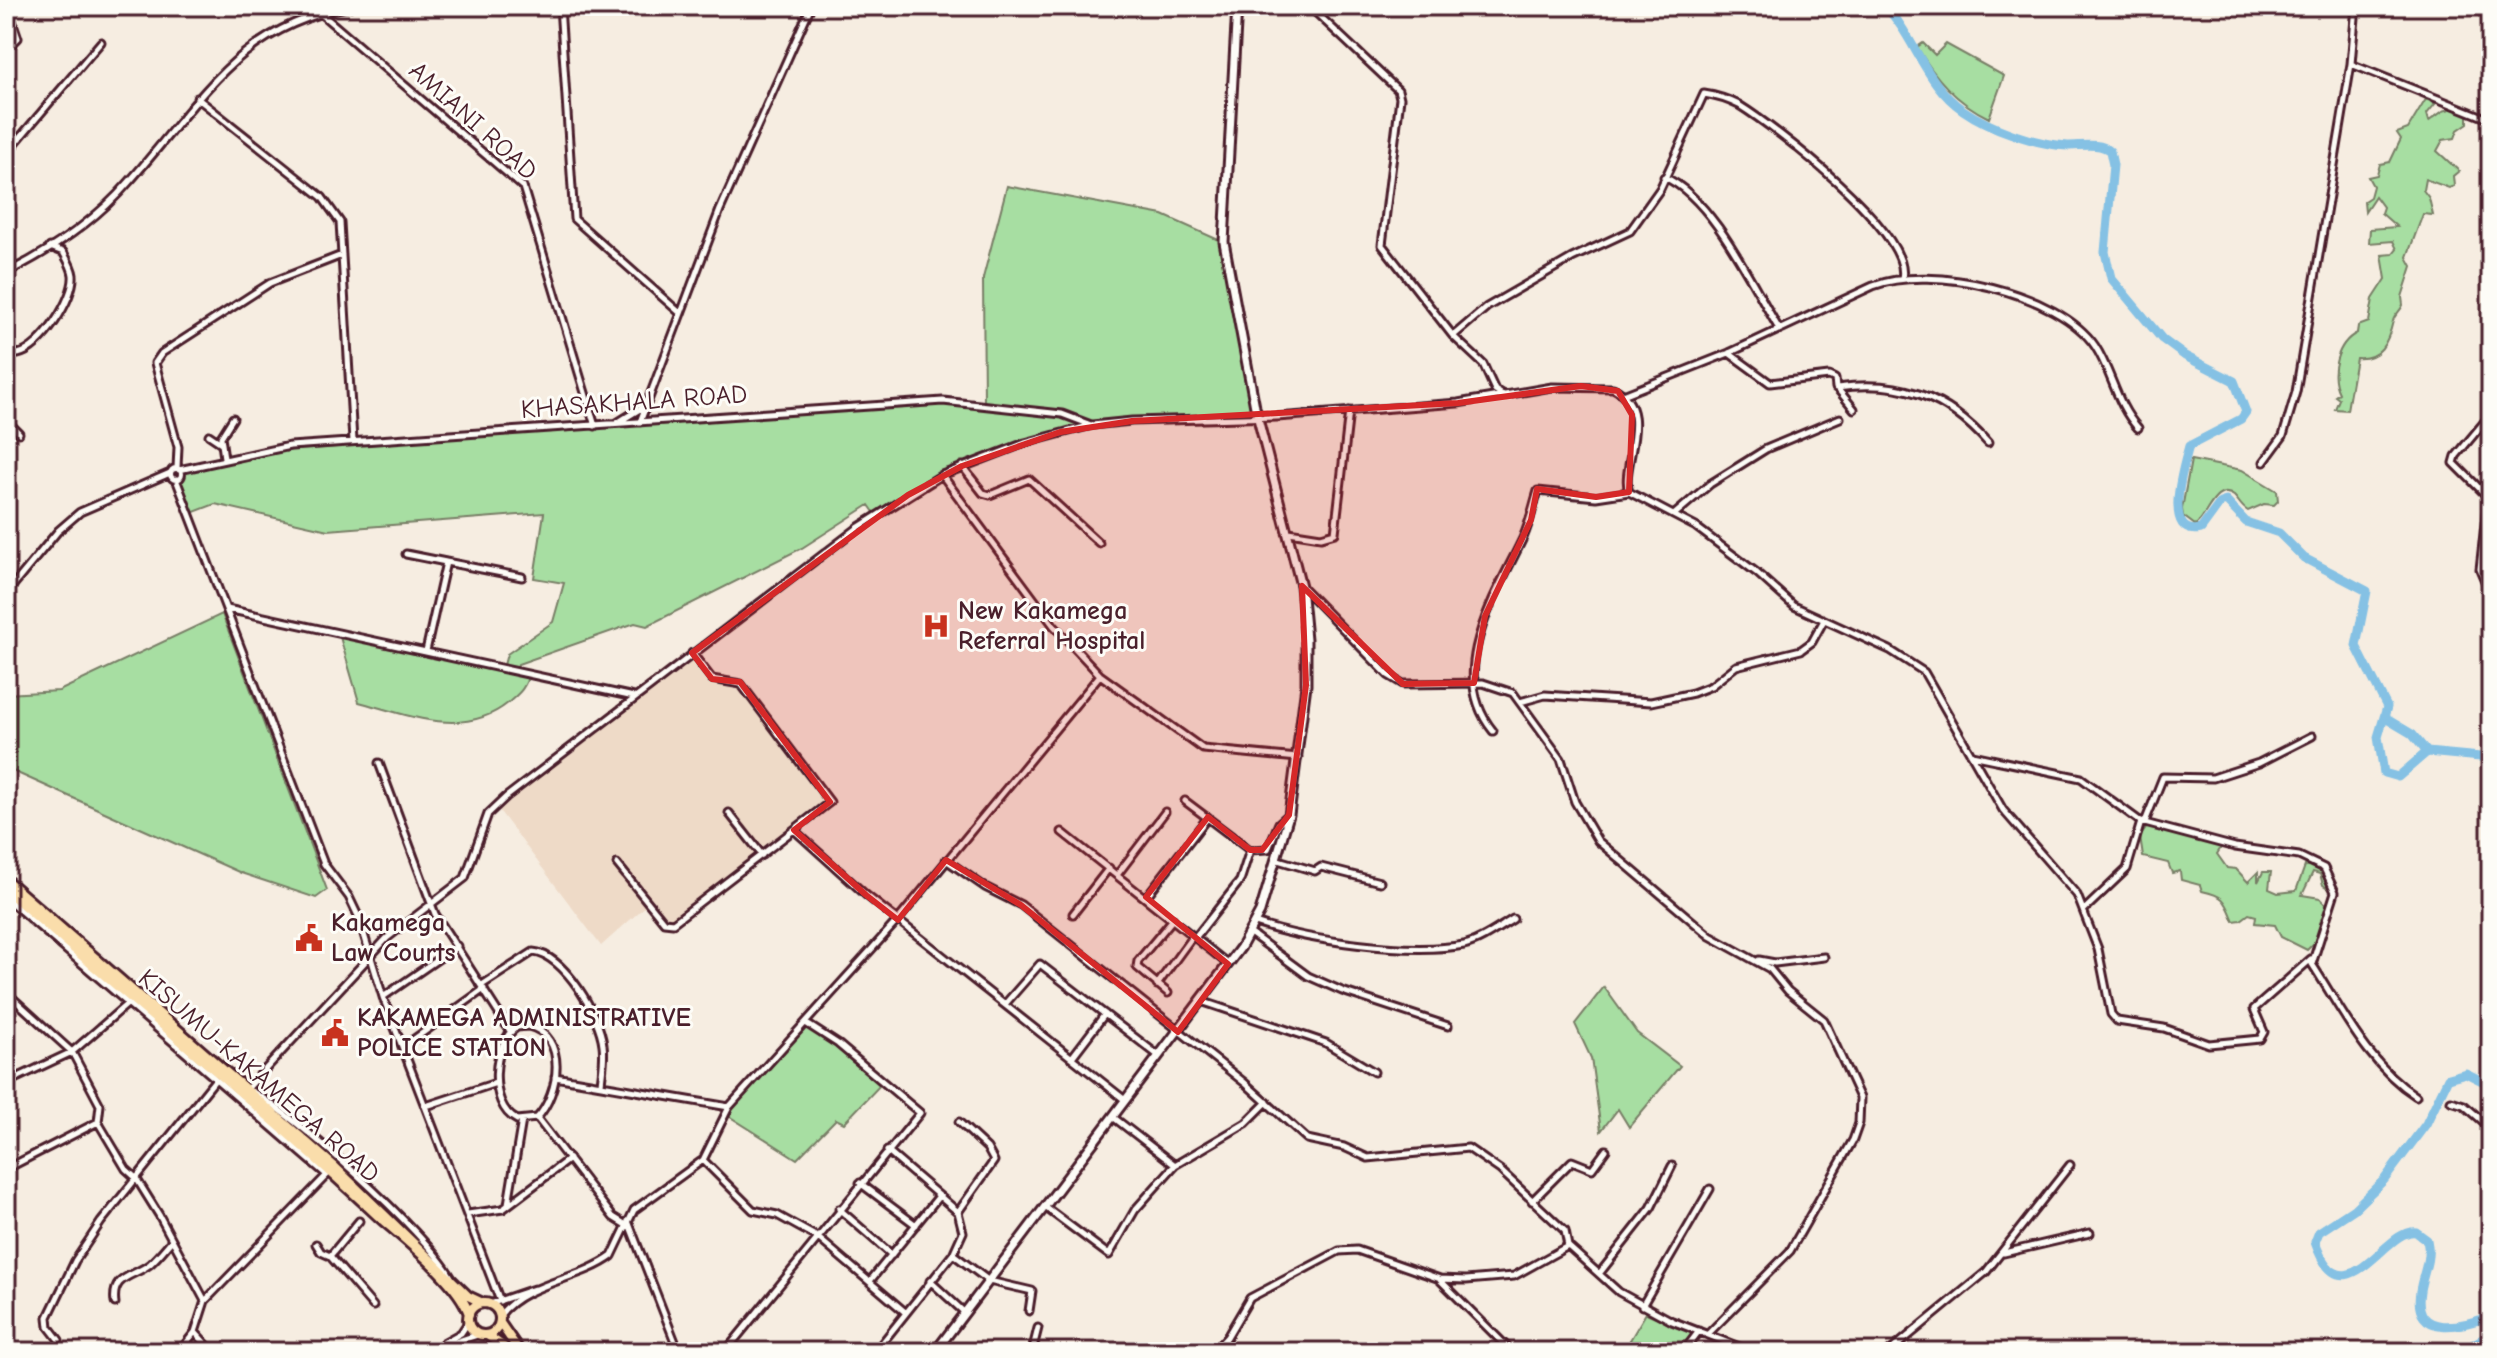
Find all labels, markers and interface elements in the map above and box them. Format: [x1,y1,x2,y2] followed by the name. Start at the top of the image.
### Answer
[403,56,543,186] street label: AMIANI ROAD
[520,379,748,425] street label: KHASAKHALA ROAD
[958,596,1145,656] place label: New Kakamega Referral Hospital
[921,611,951,641] hospital icon: New Kakamega Referral Hospital
[331,908,456,968] place label: Kakamega Law Courts
[294,923,324,953] public building icon: Kakamega Law Courts
[132,963,386,1189] street label: KISUMU-KAKAMEGA ROAD
[357,1003,691,1063] place label: KAKAMEGA ADMINISTRATIVE POLICE STATION
[320,1018,350,1048] public building icon: KAKAMEGA ADMINISTRATIVE POLICE STATION

